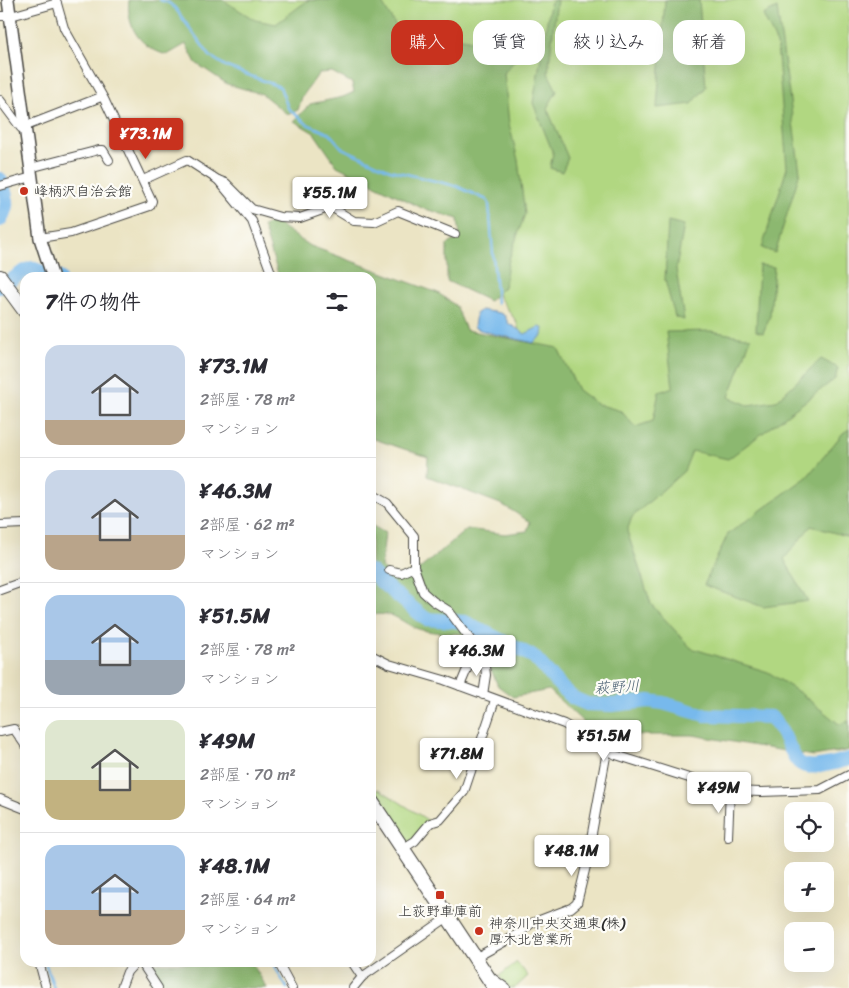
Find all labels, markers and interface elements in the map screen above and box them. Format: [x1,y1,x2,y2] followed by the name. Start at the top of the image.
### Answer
[391,20,463,65] chip: 購入
[473,20,545,65] chip: 賃貸
[555,20,663,65] chip: 絞り込み
[673,20,745,65] chip: 新着
[105,118,187,160] pin: ¥73.1M
[120,119,172,148] text: ¥73.1M
[289,176,371,219] pin: ¥55.1M
[303,178,357,207] text: ¥55.1M
[34,179,132,204] place label: 峰柄沢自治会館
[18,185,30,197] marker: 峰柄沢自治会館
[45,283,141,321] text: 7件の物件
[323,288,351,316] icon: filters
[200,347,268,385] text: ¥73.1M
[85,365,145,425] icon: home
[200,385,295,414] text: 2部屋 · 78 m²
[200,414,279,443] text: マンション
[200,472,272,510] text: ¥46.3M
[85,490,145,550] icon: home
[200,510,295,539] text: 2部屋 · 62 m²
[200,539,279,568] text: マンション
[200,597,270,635] text: ¥51.5M
[85,615,145,675] icon: home
[436,634,518,677] pin: ¥46.3M
[200,635,295,664] text: 2部屋 · 78 m²
[450,636,504,665] text: ¥46.3M
[200,664,279,693] text: マンション
[594,673,640,701] water label: 萩野川
[563,720,645,762] pin: ¥51.5M
[577,721,631,750] text: ¥51.5M
[200,722,255,760] text: ¥49M
[416,738,498,780] pin: ¥71.8M
[431,739,483,768] text: ¥71.8M
[85,740,145,800] icon: home
[200,760,296,789] text: 2部屋 · 70 m²
[689,772,749,814] pin: ¥49M
[698,773,740,802] text: ¥49M
[200,789,279,818] text: マンション
[784,802,834,972] map controls
[784,802,834,852] button: locate
[531,834,613,877] pin: ¥48.1M
[545,836,599,865] text: ¥48.1M
[200,847,270,885] text: ¥48.1M
[784,862,834,912] button: +
[85,865,145,925] icon: home
[200,885,296,914] text: 2部屋 · 64 m²
[434,889,446,901] marker: 上荻野車庫前
[398,899,482,924] place label: 上荻野車庫前
[489,911,626,952] place label: 神奈川中央交通東(株) 厚木北営業所
[200,914,279,943] text: マンション
[784,922,834,972] button: −
[473,925,485,937] marker: 神奈川中央交通東(株) 厚木北営業所

